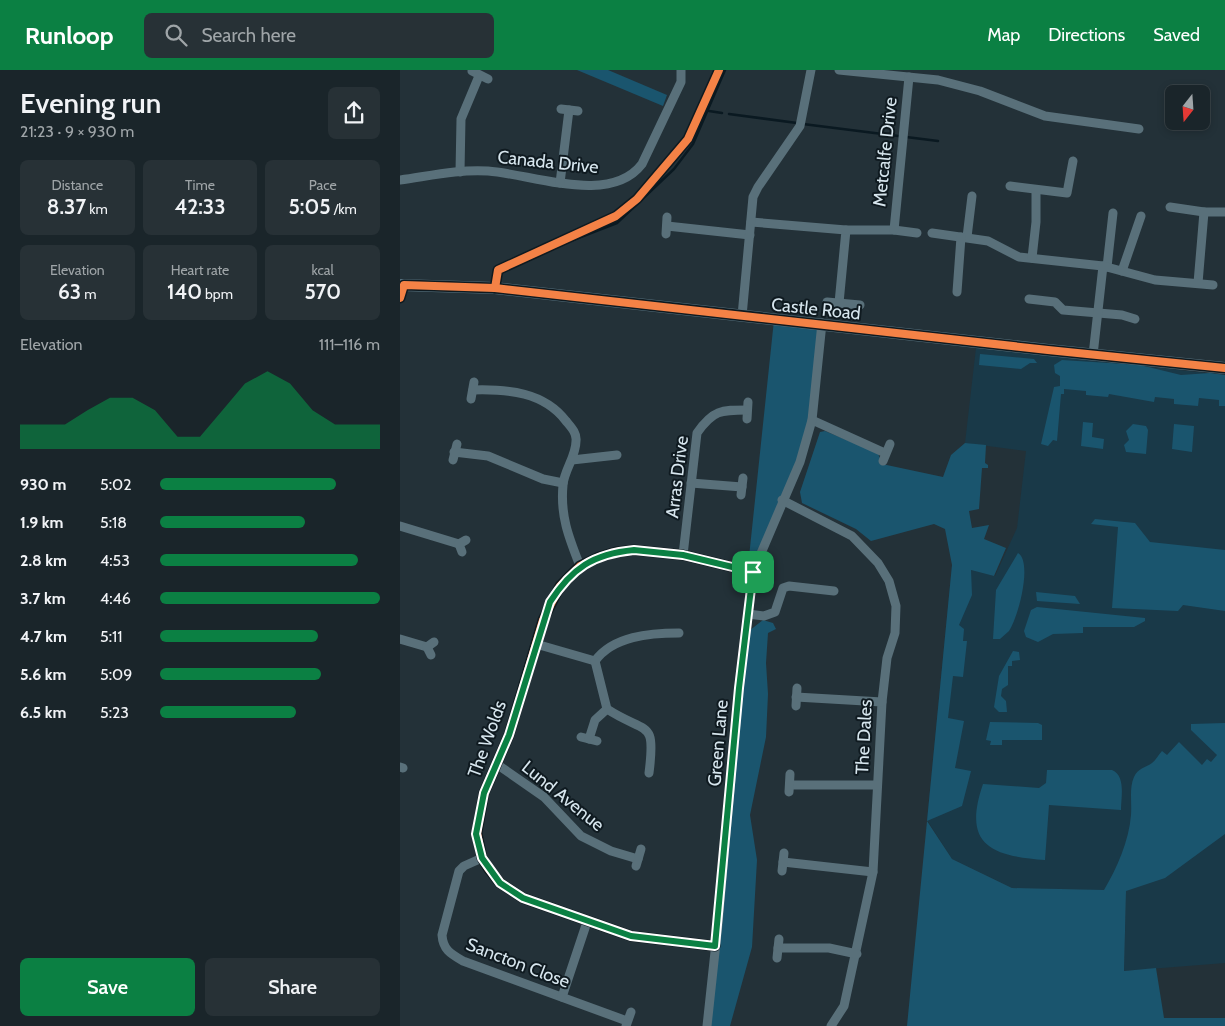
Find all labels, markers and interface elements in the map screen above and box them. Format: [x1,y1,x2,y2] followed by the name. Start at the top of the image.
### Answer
[144,13,494,58] search box
[25,21,114,50] text: Runloop
[162,21,190,49] icon: search
[202,24,296,47] text: Search here
[987,24,1020,46] text: Map
[1048,24,1125,46] text: Directions
[1153,24,1200,46] text: Saved
[1165,85,1210,130] north arrow
[1165,85,1210,130] map controls
[20,86,161,120] text: Evening run
[328,87,380,139] button: share
[868,96,902,208] street label: Metcalfe Drive
[20,122,134,141] text: 21:23 · 9 × 930 m
[496,146,600,178] street label: Canada Drive
[52,176,103,194] text: Distance
[185,176,215,194] text: Time
[309,176,337,194] text: Pace
[47,194,86,219] text: 8.37
[174,194,225,219] text: 42:33
[289,194,331,219] text: 5:05
[86,200,108,218] text: km
[331,200,357,218] text: /km
[50,261,105,279] text: Elevation
[171,261,229,279] text: Heart rate
[311,261,334,279] text: kcal
[58,279,81,304] text: 63
[167,279,202,304] text: 140
[304,279,341,304] text: 570
[81,285,97,303] text: m
[202,285,233,303] text: bpm
[770,293,862,325] street label: Castle Road
[20,335,83,354] text: Elevation
[319,335,380,354] text: 111–116 m
[661,435,693,519] street label: Arras Drive
[20,475,66,494] text: 930 m
[100,475,132,494] text: 5:02
[20,513,63,532] text: 1.9 km
[100,513,127,532] text: 5:18
[20,551,67,570] text: 2.8 km
[100,551,130,570] text: 4:53
[732,551,774,593] pin
[739,558,767,586] icon: arrive
[20,589,66,608] text: 3.7 km
[100,589,131,608] text: 4:46
[20,627,67,646] text: 4.7 km
[100,627,122,646] text: 5:11
[20,665,66,684] text: 5.6 km
[100,665,132,684] text: 5:09
[463,697,511,781] street label: The Wolds
[703,699,733,787] street label: Green Lane
[851,699,877,775] street label: The Dales
[20,703,66,722] text: 6.5 km
[100,703,129,722] text: 5:23
[517,756,609,836] street label: Lund Avenue
[463,933,573,993] street label: Sancton Close
[20,958,195,1016] button: Save
[205,958,380,1016] button: Share

